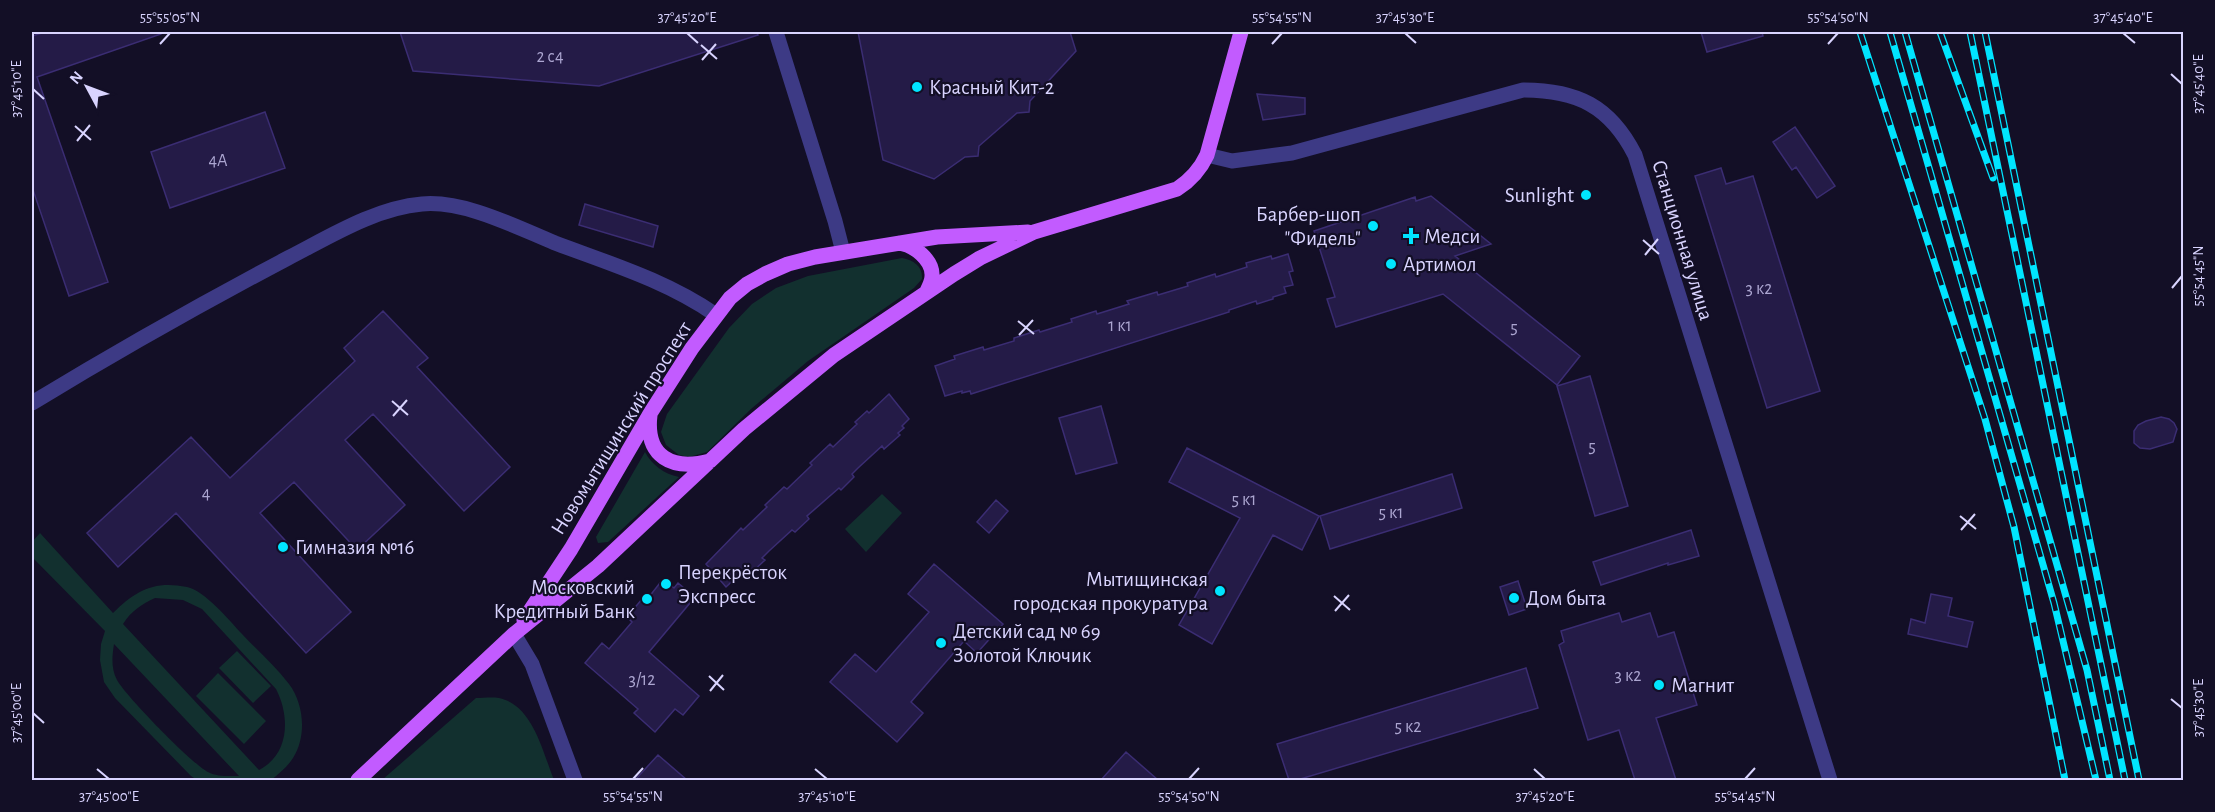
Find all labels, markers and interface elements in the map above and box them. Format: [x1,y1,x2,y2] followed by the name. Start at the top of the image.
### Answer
[140,10,200,25] text: 55°55'05"N
[658,10,716,25] text: 37°45'20"E
[1252,10,1312,25] text: 55°54'55"N
[1376,10,1434,25] text: 37°45'30"E
[1807,10,1869,25] text: 55°54'50"N
[2093,10,2153,25] text: 37°45'40"E
[536,48,564,66] house number: 2 с4
[2191,54,2206,114] text: 37°45'40"E
[57,57,117,117] north arrow
[9,60,24,118] text: 37°45'10"E
[67,68,86,87] text: N
[929,77,1054,98] place label: Красный Кит-2
[910,80,924,94] marker: Красный Кит-2
[208,152,228,170] house number: 4А
[1648,157,1717,323] street label: Станционная улица
[1505,185,1574,206] place label: Sunlight
[1579,188,1593,202] marker: Sunlight
[1256,204,1361,249] place label: Барбер-шоп "Фидель"
[1366,219,1380,233] marker: Барбер-шоп "Фидель"
[1424,226,1480,247] place label: Медси
[1402,227,1420,245] marker: Медси
[2191,246,2206,306] text: 55°54'45"N
[1403,254,1477,275] place label: Артимол
[1384,257,1398,271] marker: Артимол
[1746,280,1772,298] house number: 3 к2
[1108,317,1132,335] house number: 1 к1
[547,318,696,538] street label: Новомытищинский проспект
[1510,319,1518,337] house number: 5
[1588,438,1596,456] house number: 5
[202,485,211,503] house number: 4
[1232,491,1256,509] house number: 5 к1
[1379,504,1403,522] house number: 5 к1
[295,537,415,558] place label: Гимназия №16
[276,540,290,554] marker: Гимназия №16
[678,562,787,607] place label: Перекрёсток Экспресс
[1013,569,1208,614] place label: Мытищинская городская прокуратура
[494,577,635,622] place label: Московский Кредитный Банк
[659,577,673,591] marker: Перекрёсток Экспресс
[1213,584,1227,598] marker: Мытищинская городская прокуратура
[1526,588,1606,609] place label: Дом быта
[1507,591,1521,605] marker: Дом быта
[640,592,654,606] marker: Московский Кредитный Банк
[953,621,1101,666] place label: Детский сад № 69 Золотой Ключик
[934,636,948,650] marker: Детский сад № 69 Золотой Ключик
[1615,667,1641,685] house number: 3 к2
[629,671,655,689] house number: 3/12
[1671,675,1735,696] place label: Магнит
[1652,678,1666,692] marker: Магнит
[2191,679,2206,737] text: 37°45'30"E
[9,683,24,743] text: 37°45'00"E
[1395,718,1421,736] house number: 5 к2
[79,789,139,804] text: 37°45'00"E
[603,789,663,804] text: 55°54'55"N
[798,789,856,804] text: 37°45'10"E
[1158,789,1220,804] text: 55°54'50"N
[1516,789,1574,804] text: 37°45'20"E
[1715,789,1775,804] text: 55°54'45"N

